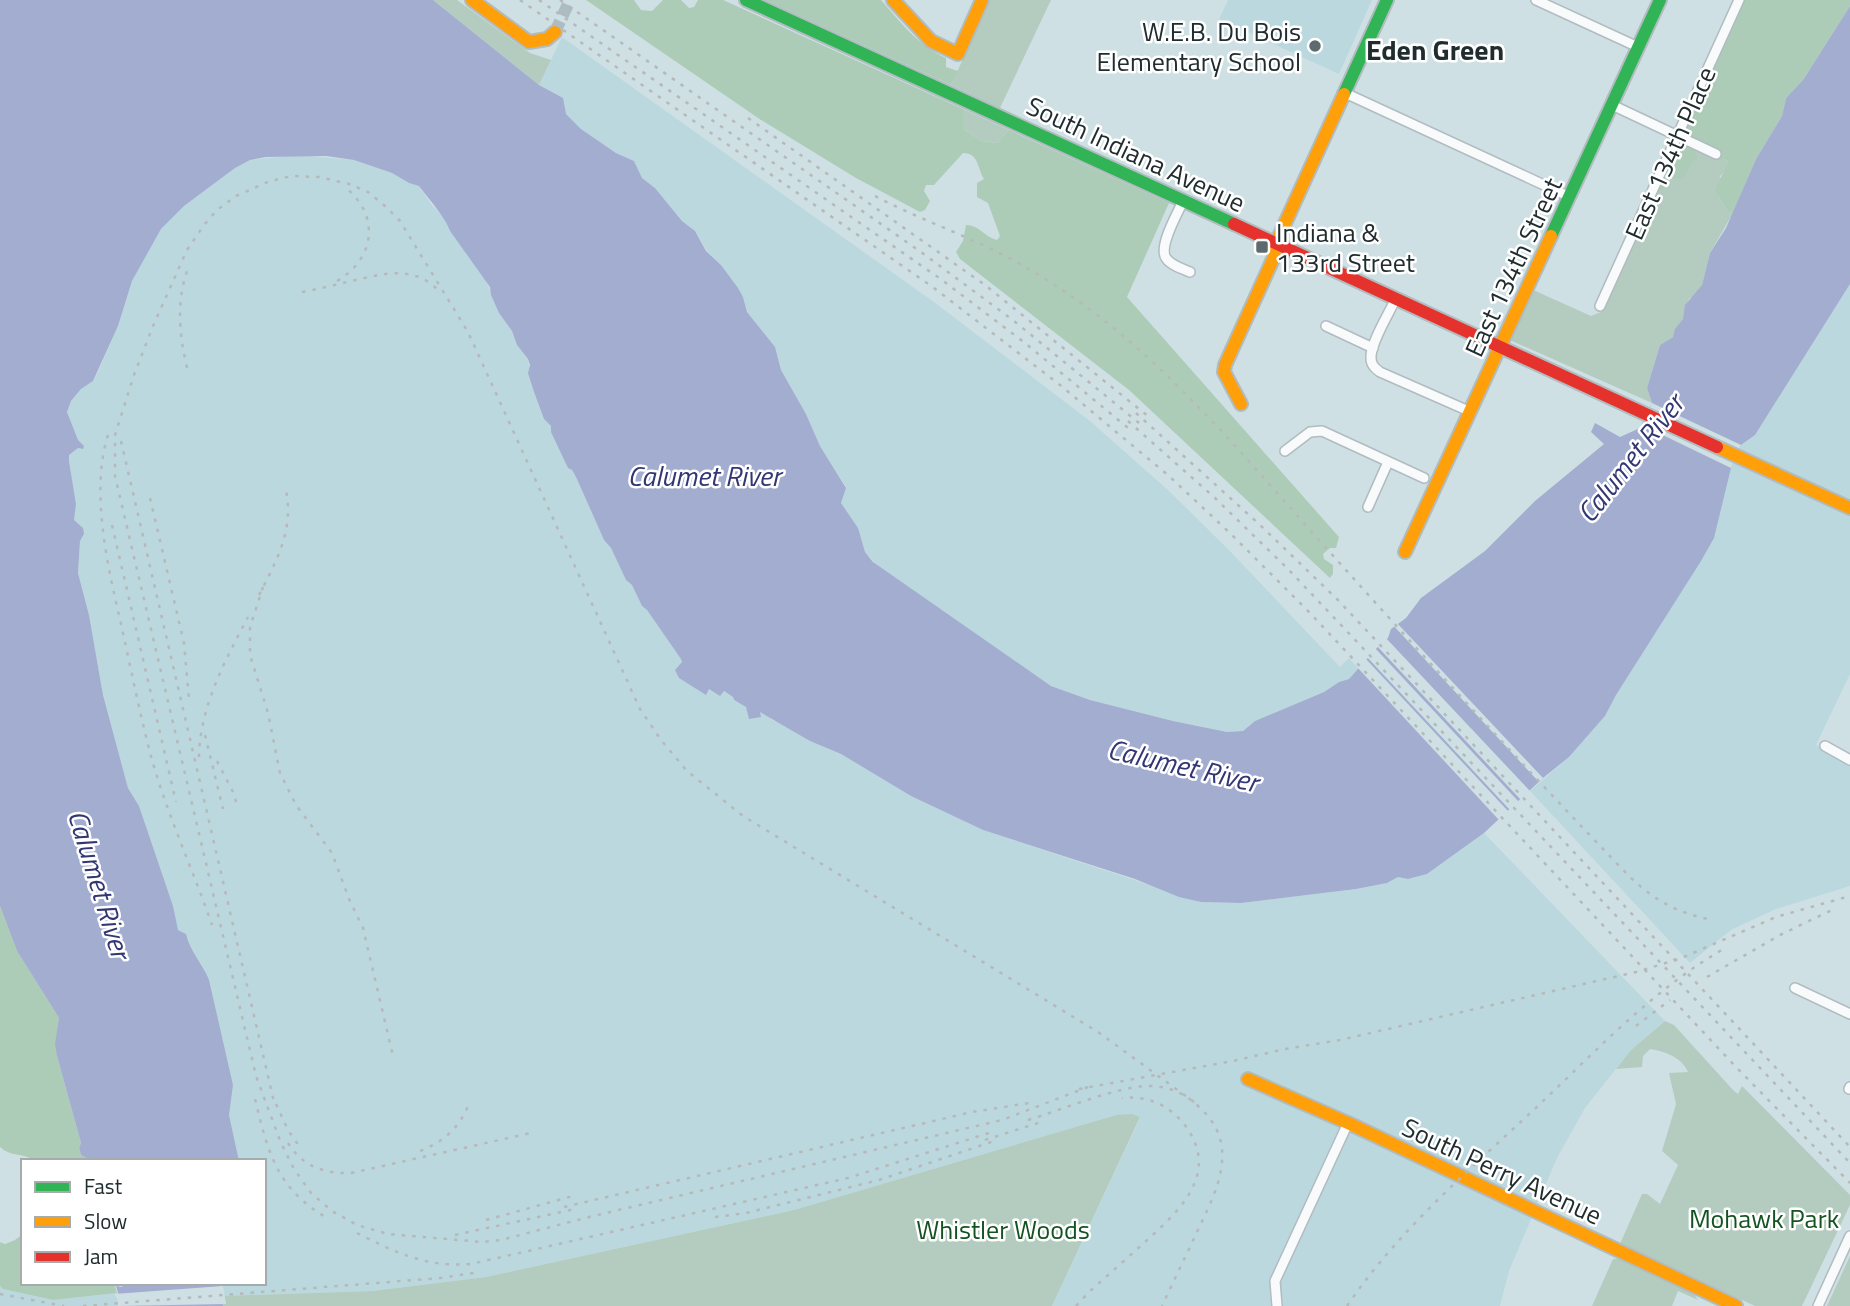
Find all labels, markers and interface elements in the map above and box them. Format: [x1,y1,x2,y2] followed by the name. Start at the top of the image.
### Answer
[1096,12,1301,81] place label: W.E.B. Du Bois Elementary School
[1366,28,1504,71] district label: Eden Green
[1307,38,1323,54] marker: W.E.B. Du Bois Elementary School
[1614,60,1726,246] street label: East 134th Place
[1020,86,1252,222] street label: South Indiana Avenue
[1454,171,1572,363] street label: East 134th Street
[1276,213,1415,282] place label: Indiana & 133rd Street
[1254,239,1270,255] marker: Indiana & 133rd Street
[1566,382,1696,532] water label: Calumet River
[627,454,784,497] water label: Calumet River
[1104,727,1266,804] water label: Calumet River
[57,804,144,967] water label: Calumet River
[1396,1108,1608,1234] street label: South Perry Avenue
[21,1159,266,1285] legend
[84,1170,123,1202] text: Fast
[1689,1199,1839,1238] park label: Mohawk Park
[84,1205,127,1237] text: Slow
[916,1210,1090,1249] park label: Whistler Woods
[84,1240,118,1272] text: Jam

